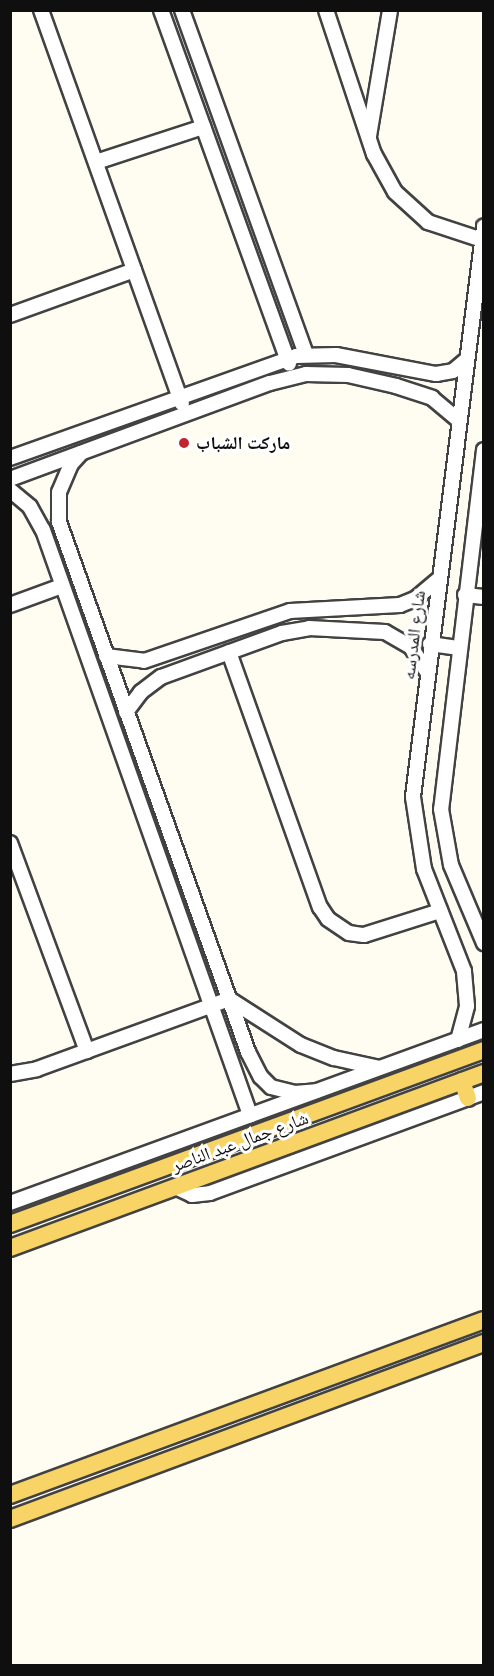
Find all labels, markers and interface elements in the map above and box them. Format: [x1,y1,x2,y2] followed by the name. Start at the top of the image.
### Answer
[196,432,290,454] place label: ماركت الشباب
[177,436,191,450] marker: ماركت الشباب
[398,589,430,681] street label: شارع المدرسه
[169,1107,311,1177] street label: شارع جمال عبد الناصر

